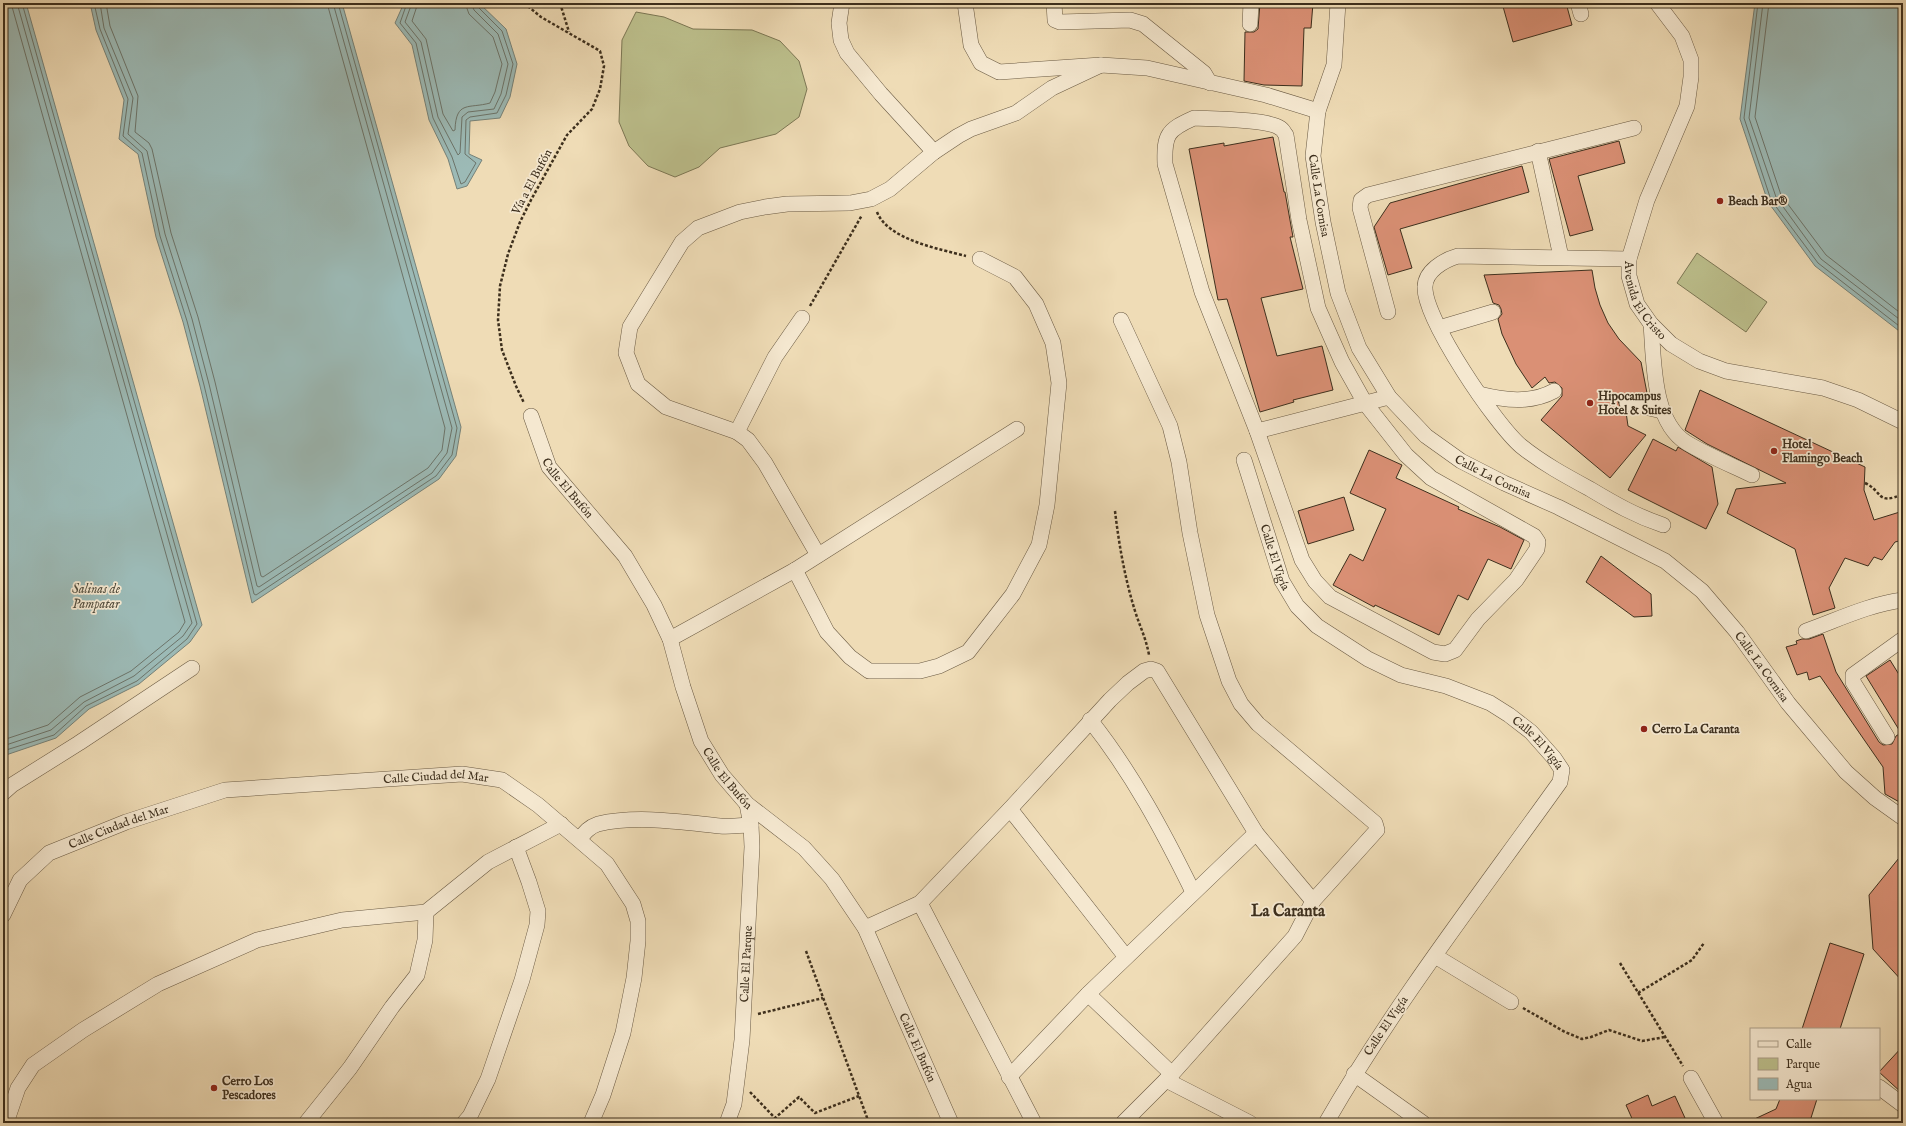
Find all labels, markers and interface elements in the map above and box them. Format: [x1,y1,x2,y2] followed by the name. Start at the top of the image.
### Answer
[508,146,556,218] street label: Vía a El Bufón
[1305,153,1334,239] street label: Calle La Cornisa
[1728,194,1787,209] place label: Beach Bar®
[1715,196,1725,206] marker: Beach Bar®
[1621,260,1670,343] street label: Avenida El Cristo
[1598,389,1672,418] place label: Hipocampus Hotel & Suites
[1585,398,1595,408] marker: Hipocampus Hotel & Suites
[1782,437,1863,467] place label: Hotel Flamingo Beach
[1769,446,1779,456] marker: Hotel Flamingo Beach
[1452,451,1534,502] street label: Calle La Cornisa
[539,456,597,522] street label: Calle El Bufón
[1257,522,1294,594] street label: Calle El Vigía
[72,581,121,613] water label: Salinas de Pampatar
[1732,628,1793,706] street label: Calle La Cornisa
[1509,713,1567,773] street label: Calle El Vigía
[1652,722,1740,737] place label: Cerro La Caranta
[1639,724,1649,734] marker: Cerro La Caranta
[699,744,756,813] street label: Calle El Bufón
[383,766,490,787] street label: Calle Ciudad del Mar
[66,801,171,852] street label: Calle Ciudad del Mar
[1251,902,1326,922] district label: La Caranta
[736,925,756,1003] street label: Calle El Parque
[1361,993,1412,1059] street label: Calle El Vigía
[896,1011,940,1085] street label: Calle El Bufón
[1750,1028,1880,1100] legend
[1786,1037,1812,1052] text: Calle
[1786,1057,1821,1073] text: Parque
[222,1074,277,1103] place label: Cerro Los Pescadores
[1785,1077,1813,1092] text: Agua
[209,1083,219,1093] marker: Cerro Los Pescadores

